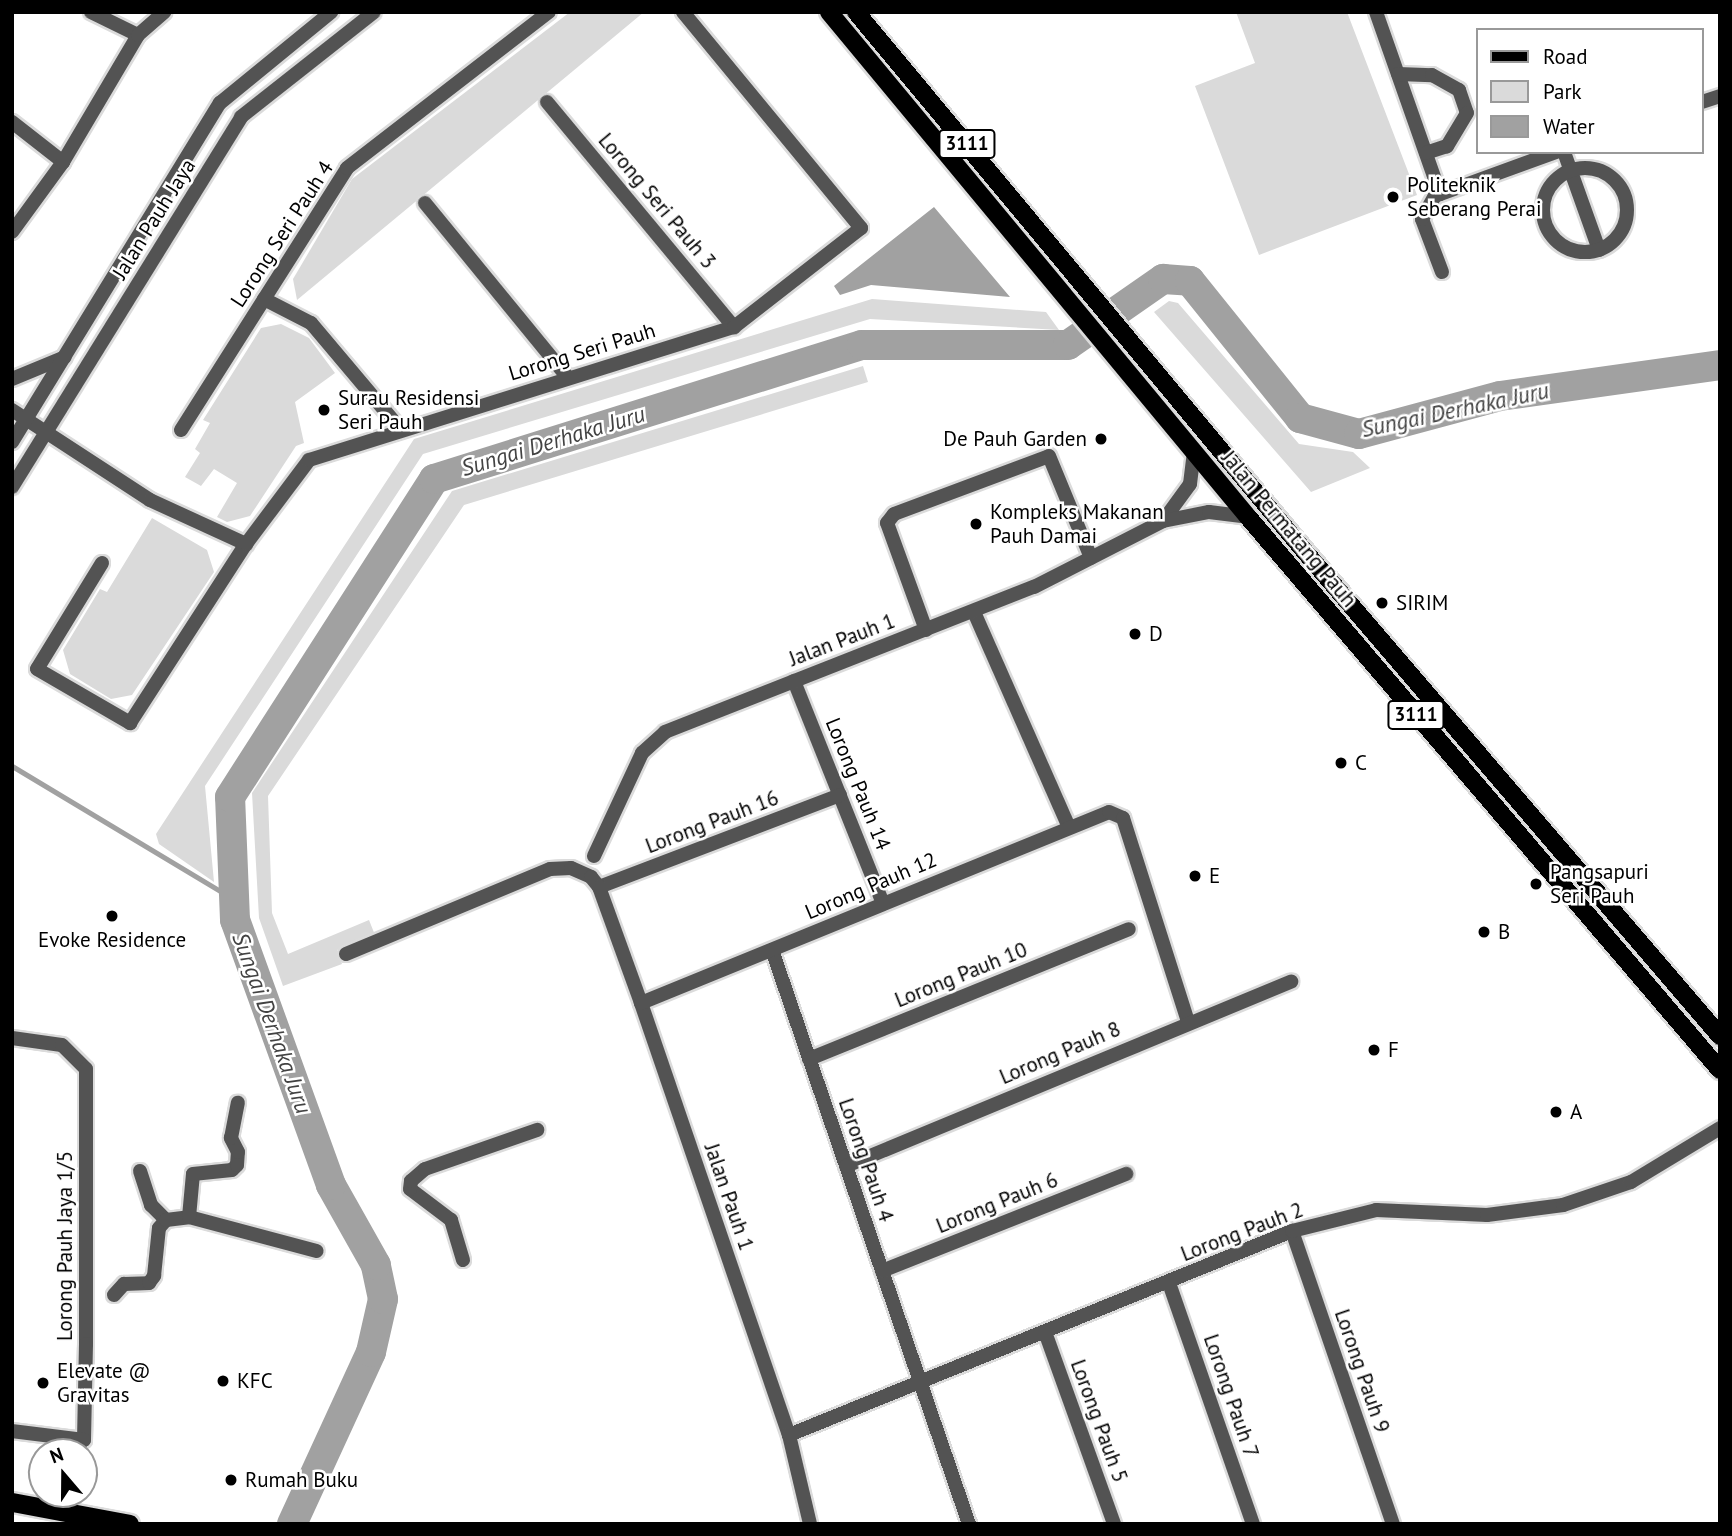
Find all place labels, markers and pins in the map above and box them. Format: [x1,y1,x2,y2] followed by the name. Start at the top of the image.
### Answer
[1407,172,1542,222] place label: Politeknik Seberang Perai
[1385,189,1401,205] marker: Politeknik Seberang Perai
[338,385,479,435] place label: Surau Residensi Seri Pauh
[316,402,332,418] marker: Surau Residensi Seri Pauh
[943,426,1087,452] place label: De Pauh Garden
[1093,431,1109,447] marker: De Pauh Garden
[990,499,1164,549] place label: Kompleks Makanan Pauh Damai
[968,516,984,532] marker: Kompleks Makanan Pauh Damai
[1396,590,1448,616] place label: SIRIM
[1374,595,1390,611] marker: SIRIM
[1149,621,1163,647] place label: D
[1127,626,1143,642] marker: D
[1355,750,1367,776] place label: C
[1333,755,1349,771] marker: C
[1550,859,1649,909] place label: Pangsapuri Seri Pauh
[1209,863,1220,889] place label: E
[1187,868,1203,884] marker: E
[1528,876,1544,892] marker: Pangsapuri Seri Pauh
[104,908,120,924] marker: Evoke Residence
[1498,919,1510,945] place label: B
[1476,924,1492,940] marker: B
[38,927,186,953] place label: Evoke Residence
[1388,1037,1399,1063] place label: F
[1366,1042,1382,1058] marker: F
[1570,1099,1582,1125] place label: A
[1548,1104,1564,1120] marker: A
[57,1358,151,1408] place label: Elevate @ Gravitas
[237,1368,273,1394] place label: KFC
[215,1373,231,1389] marker: KFC
[35,1375,51,1391] marker: Elevate @ Gravitas
[245,1467,358,1493] place label: Rumah Buku
[223,1472,239,1488] marker: Rumah Buku

